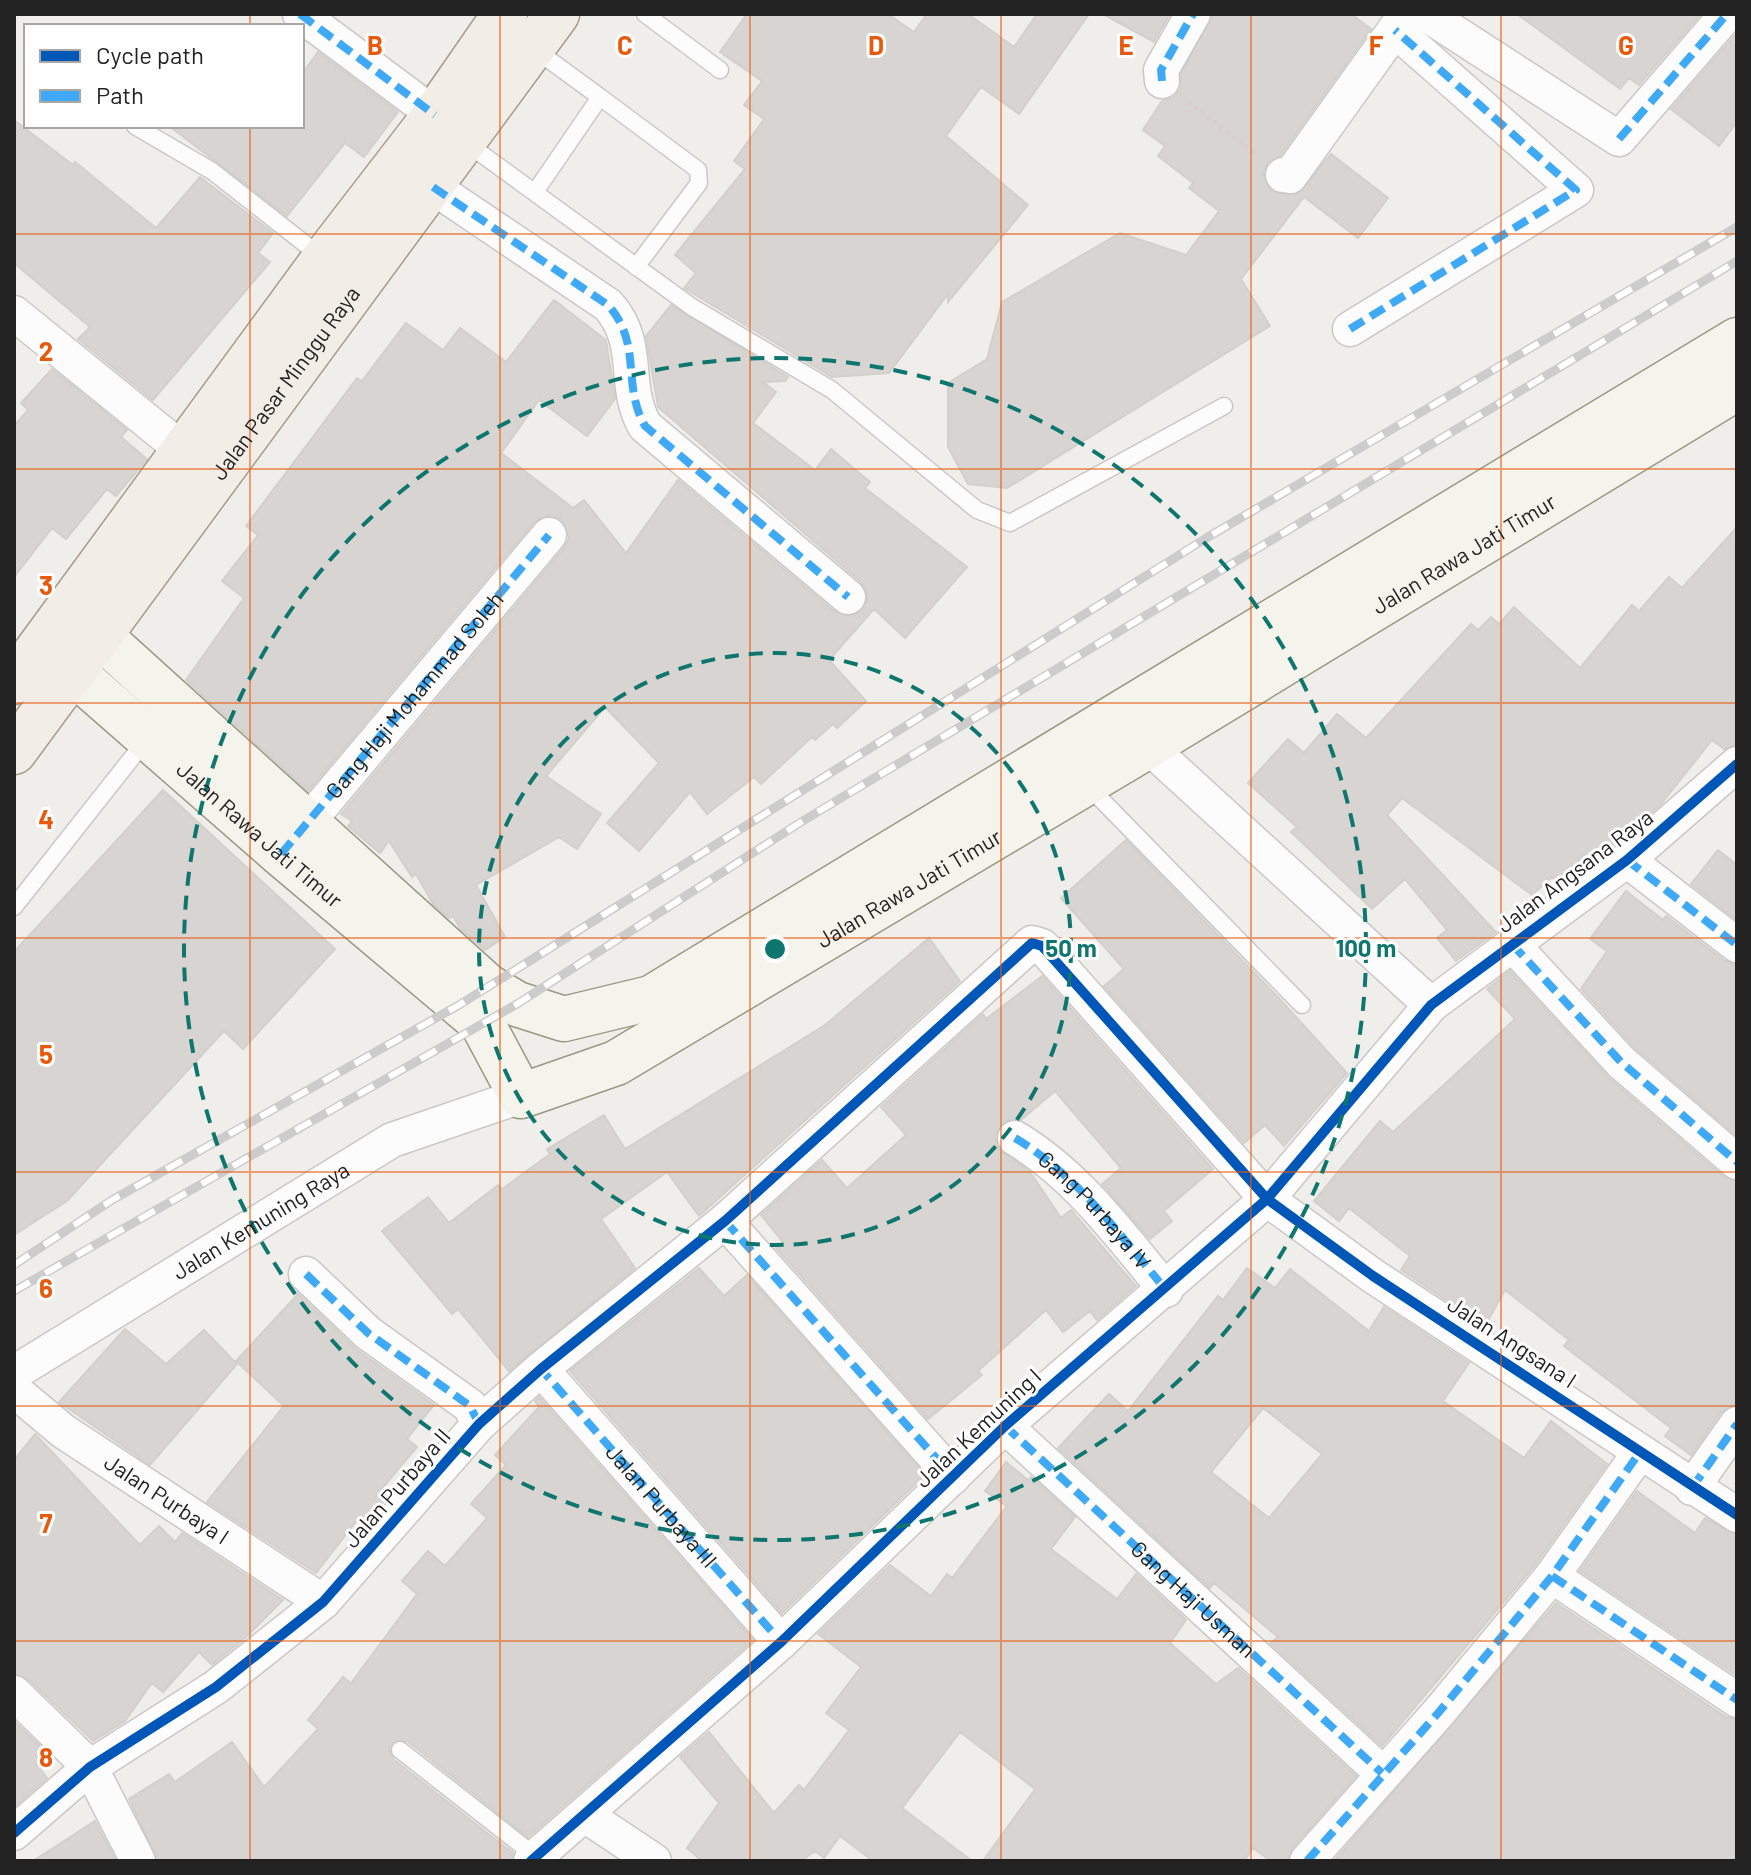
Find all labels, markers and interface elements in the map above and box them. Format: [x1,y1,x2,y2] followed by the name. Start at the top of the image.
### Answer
[24,24,304,128] legend
[367,29,383,60] text: B
[617,29,633,60] text: C
[868,29,884,60] text: D
[1118,29,1134,60] text: E
[1369,29,1384,60] text: F
[1618,29,1634,60] text: G
[96,40,204,69] text: Cycle path
[96,80,144,109] text: Path
[205,281,364,484] street label: Jalan Pasar Minggu Raya
[39,335,53,366] text: 2
[1367,487,1560,619] street label: Jalan Rawa Jati Timur
[39,569,53,600] text: 3
[319,586,508,803] street label: Gang Haji Mohammad Soleh
[172,755,348,912] street label: Jalan Rawa Jati Timur
[38,803,54,834] text: 4
[1491,803,1657,937] street label: Jalan Angsana Raya
[812,823,1005,953] street label: Jalan Rawa Jati Timur
[1045,933,1097,962] text: 50 m
[1336,933,1396,962] text: 100 m
[761,935,789,963] centre of rings
[39,1038,53,1069] text: 5
[1034,1145,1157,1274] street label: Gang Purbaya IV
[167,1156,353,1284] street label: Jalan Kemuning Raya
[39,1272,53,1303] text: 6
[1443,1290,1582,1392] street label: Jalan Angsana I
[909,1362,1046,1492] street label: Jalan Kemuning I
[337,1422,455,1552] street label: Jalan Purbaya II
[601,1438,723,1572] street label: Jalan Purbaya III
[100,1448,234,1549] street label: Jalan Purbaya I
[40,1507,53,1538] text: 7
[1126,1535,1262,1662] street label: Gang Haji Usman
[39,1741,53,1772] text: 8

